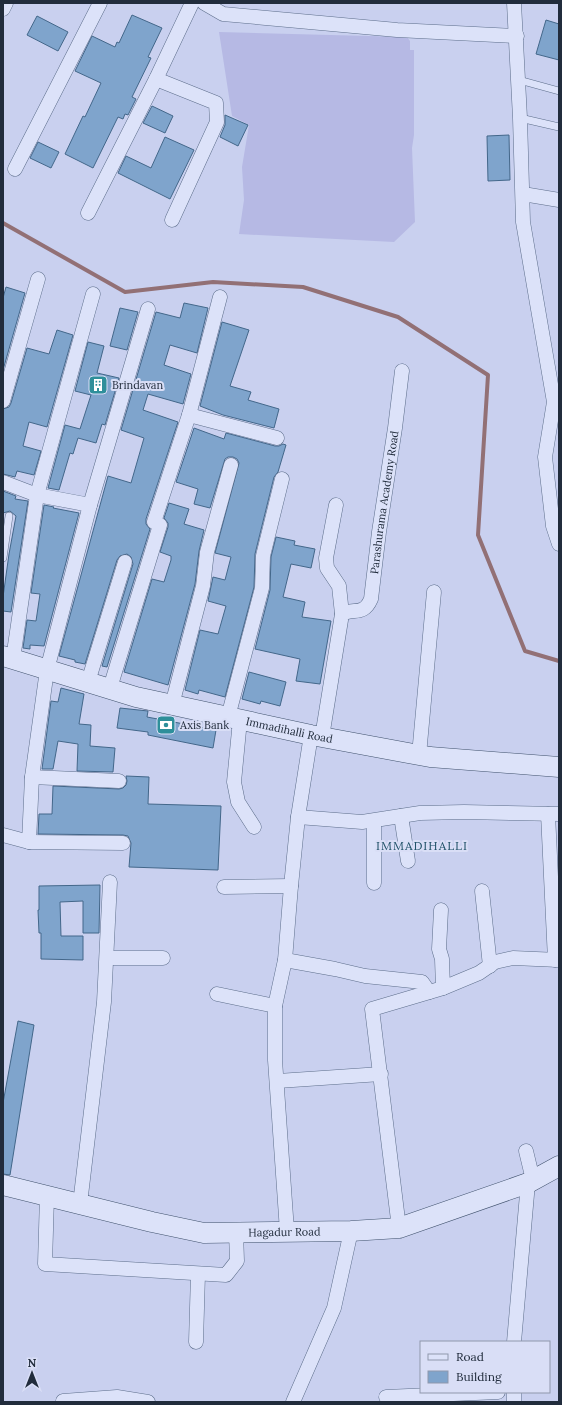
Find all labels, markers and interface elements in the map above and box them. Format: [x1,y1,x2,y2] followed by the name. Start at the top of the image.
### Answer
[87,374,109,396] building icon: Brindavan
[112,378,164,392] place label: Brindavan
[367,429,402,575] street label: Parashurama Academy Road
[155,714,177,736] bank icon: Axis Bank
[245,714,334,746] street label: Immadihalli Road
[179,718,229,732] place label: Axis Bank
[376,838,468,853] district label: IMMADIHALLI
[248,1224,321,1239] street label: Hagadur Road
[420,1341,550,1393] legend
[456,1349,484,1364] text: Road
[12,1353,52,1393] north arrow
[28,1356,37,1370] text: N
[456,1369,502,1384] text: Building

